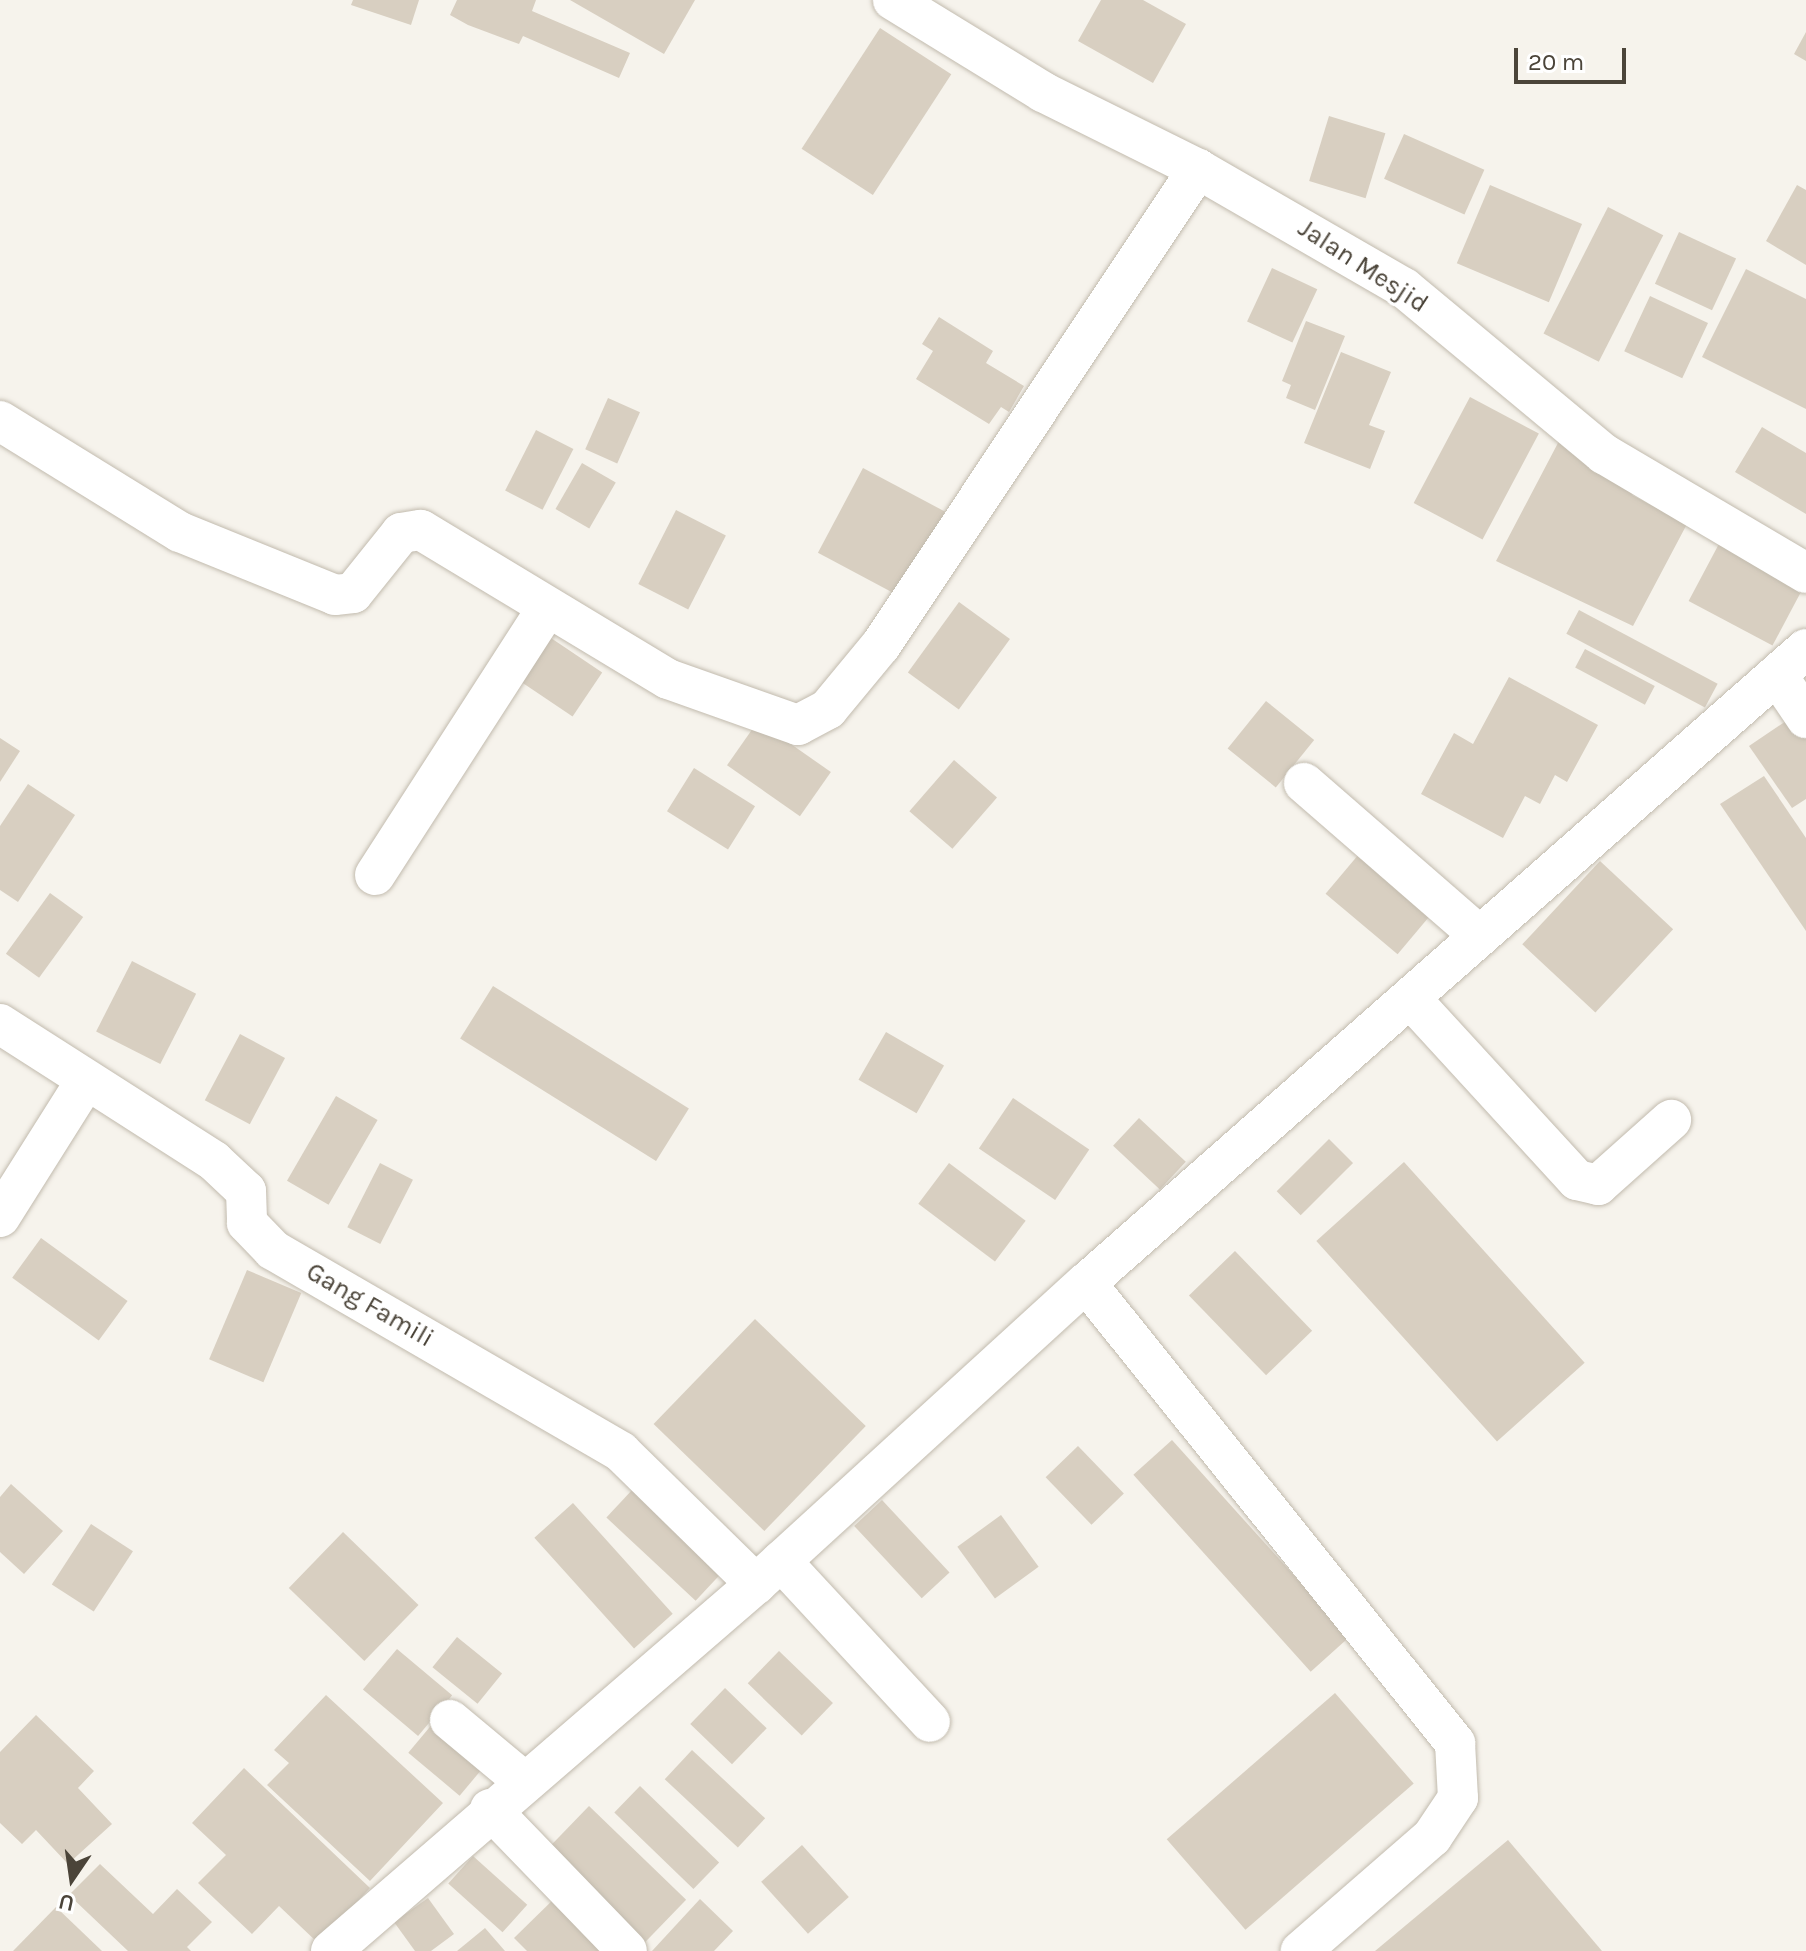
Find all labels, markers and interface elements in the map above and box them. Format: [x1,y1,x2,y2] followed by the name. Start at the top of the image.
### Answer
[1518,32,1630,82] scale bar
[1528,48,1584,76] text: 20 m
[1292,212,1434,320] street label: Jalan Mesjid
[301,1256,439,1354] street label: Gang Famili
[32,1839,112,1919] north arrow
[56,1888,77,1917] text: U

